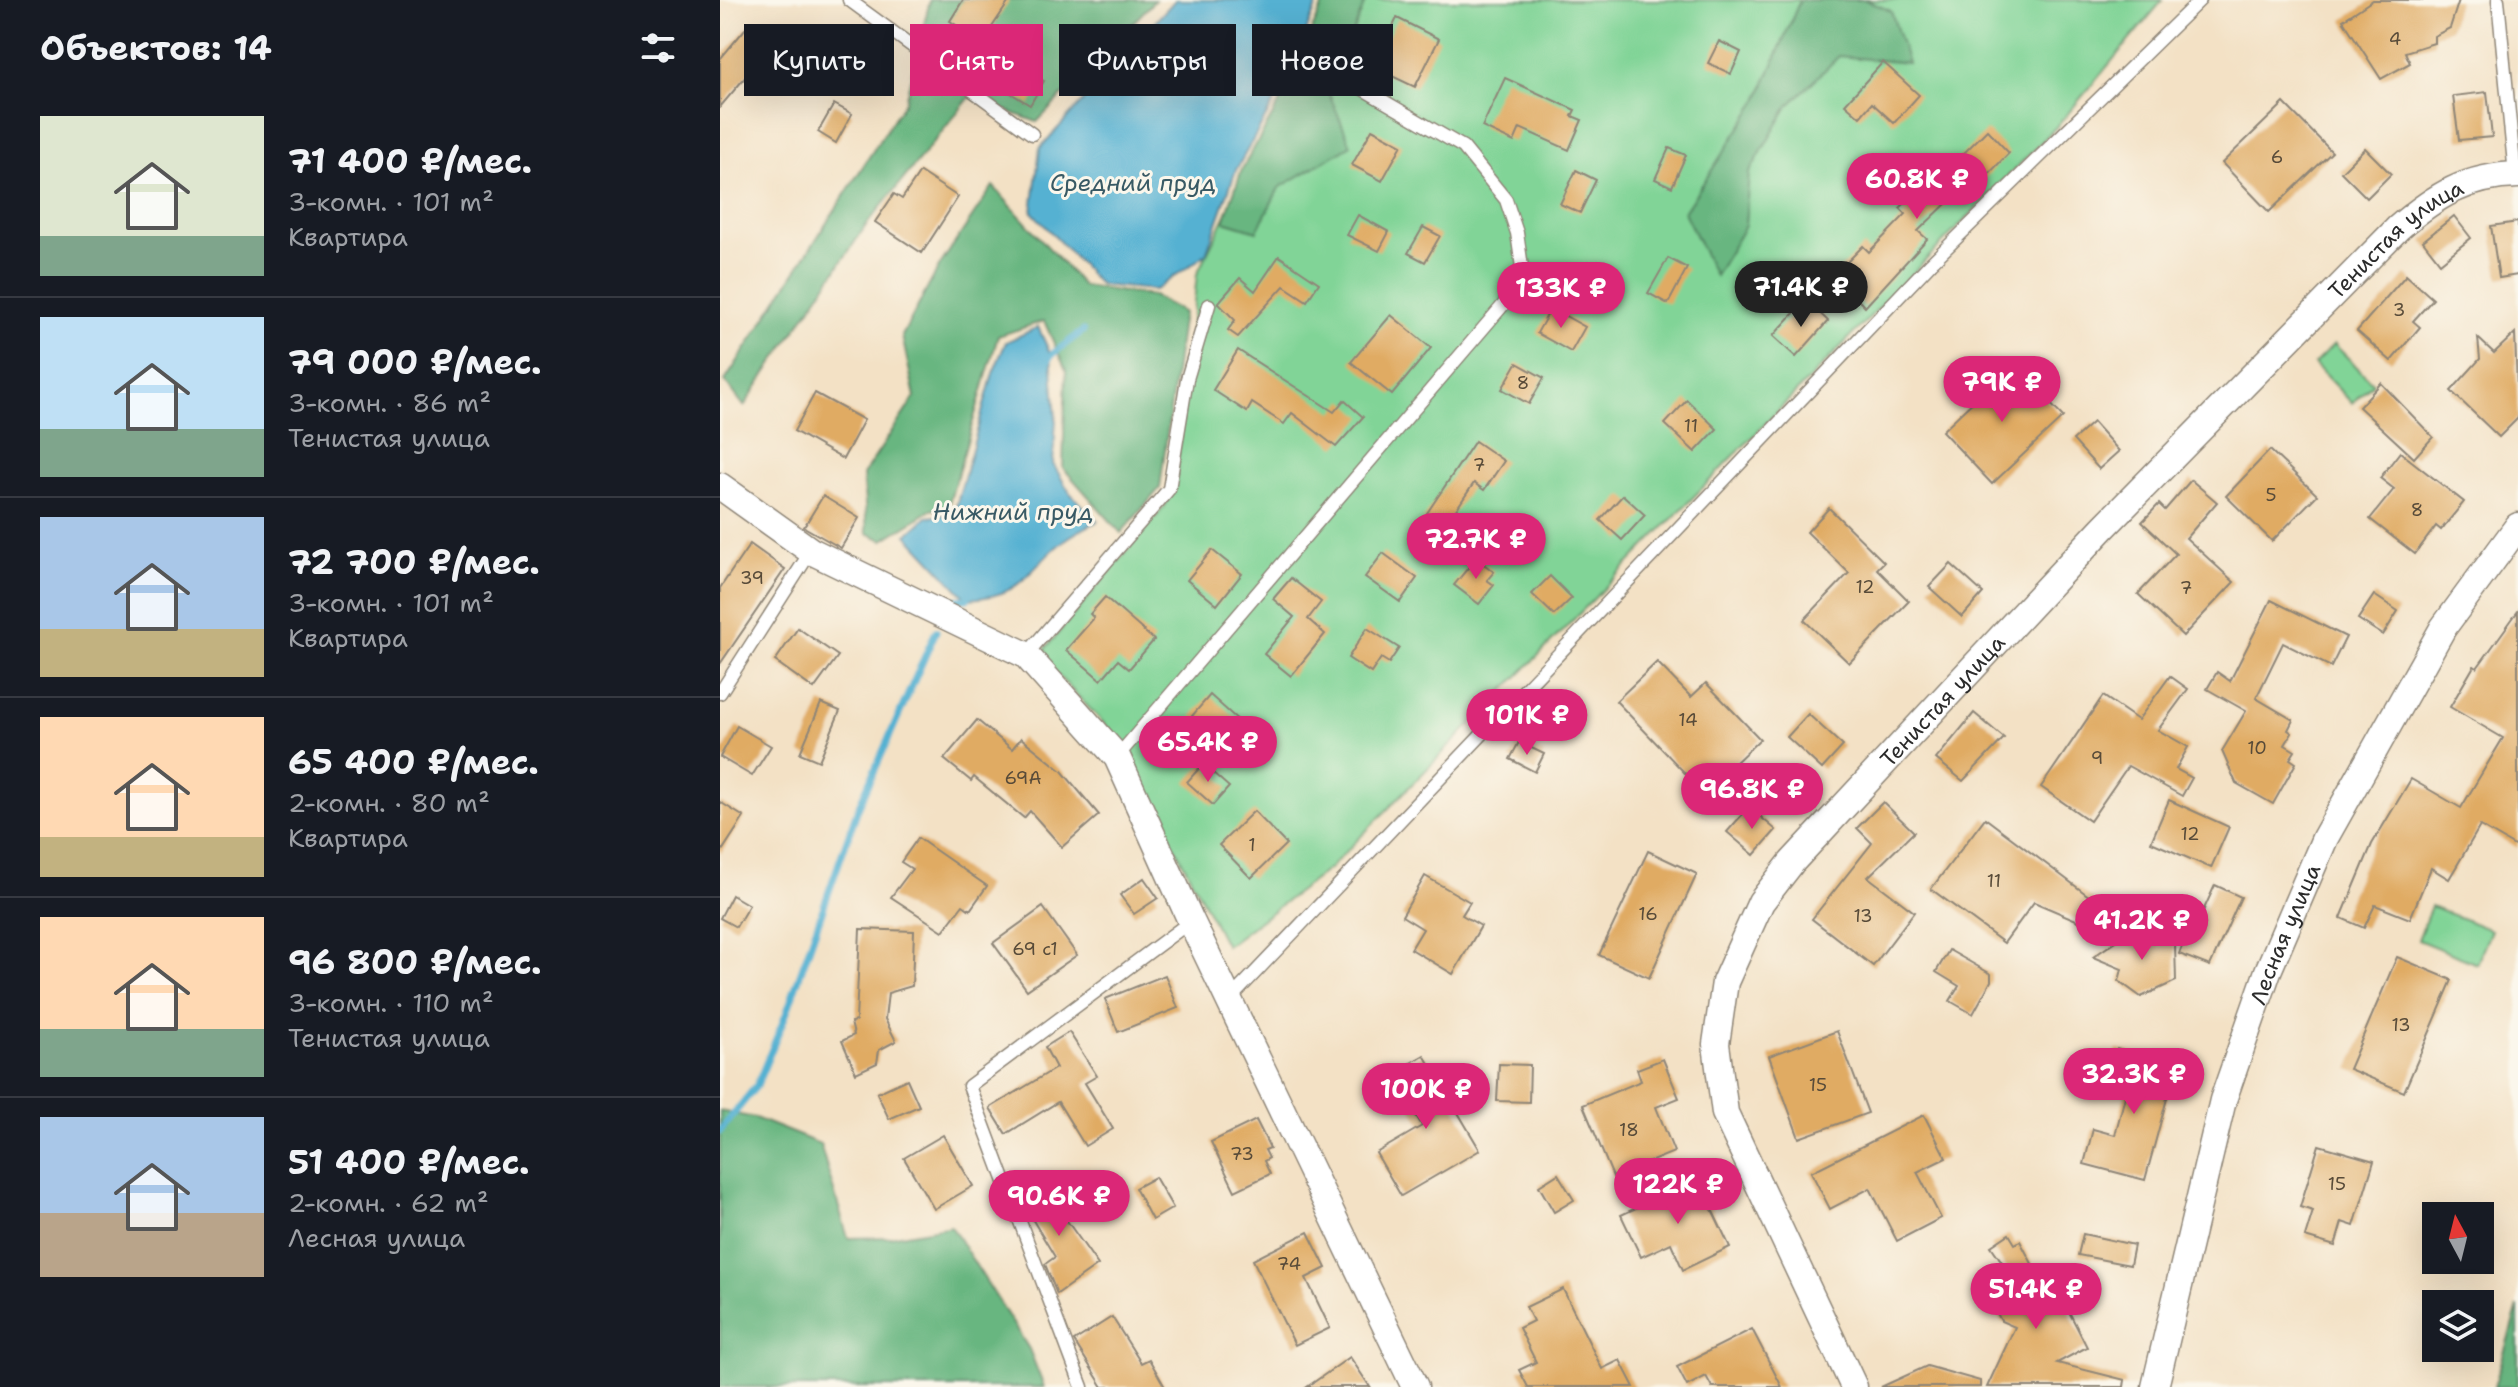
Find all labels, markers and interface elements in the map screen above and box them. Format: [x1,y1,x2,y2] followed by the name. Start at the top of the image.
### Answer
[744,24,894,96] chip: Купить
[910,24,1043,96] chip: Снять
[1059,24,1236,96] chip: Фильтры
[1252,24,1393,96] chip: Новое
[40,25,272,71] text: Объектов: 14
[636,26,680,70] icon: filters
[2389,27,2401,51] house number: 4
[288,138,532,184] text: 71 400 ₽/мес.
[2271,145,2283,169] house number: 6
[104,148,200,244] icon: home
[1843,153,1991,221] pin: 60.8K ₽
[1865,161,1969,196] text: 60.8K ₽
[1050,167,1216,199] water label: Средний пруд
[2322,173,2468,306] street label: Тенистая улица
[288,184,494,219] text: 3-комн. · 101 m²
[288,219,408,254] text: Квартира
[1727,261,1875,329] pin: 71.4K ₽
[1496,262,1626,330] pin: 133K ₽
[1753,269,1849,304] text: 71.4K ₽
[1515,270,1607,305] text: 133K ₽
[2393,298,2405,322] house number: 3
[288,339,542,385] text: 79 000 ₽/мес.
[104,349,200,445] icon: home
[1946,356,2058,424] pin: 79K ₽
[1961,364,2043,399] text: 79K ₽
[1517,371,1529,395] house number: 8
[288,385,491,420] text: 3-комн. · 86 m²
[1684,414,1698,438] house number: 11
[288,420,490,455] text: Тенистая улица
[1473,453,1485,477] house number: 7
[2265,483,2277,507] house number: 5
[933,496,1093,528] water label: Нижний пруд
[2411,498,2423,522] house number: 8
[1402,513,1550,581] pin: 72.7K ₽
[1425,521,1527,556] text: 72.7K ₽
[288,539,540,585] text: 72 700 ₽/мес.
[104,549,200,645] icon: home
[740,566,764,590] house number: 39
[1855,575,1875,599] house number: 12
[2180,576,2192,600] house number: 7
[288,585,494,620] text: 3-комн. · 101 m²
[288,620,408,655] text: Квартира
[1874,628,2012,773] street label: Тенистая улица
[1462,689,1592,757] pin: 101K ₽
[1484,697,1570,732] text: 101K ₽
[1678,708,1698,732] house number: 14
[1134,716,1282,784] pin: 65.4K ₽
[1157,724,1259,759] text: 65.4K ₽
[2247,736,2267,760] house number: 10
[288,739,539,785] text: 65 400 ₽/мес.
[2091,746,2103,770] house number: 9
[104,749,200,845] icon: home
[1678,763,1826,831] pin: 96.8K ₽
[1005,766,1041,790] house number: 69А
[1699,771,1805,806] text: 96.8K ₽
[288,785,490,820] text: 2-комн. · 80 m²
[288,820,408,855] text: Квартира
[2180,822,2200,846] house number: 12
[1248,833,1256,857] house number: 1
[2243,859,2327,1009] street label: Лесная улица
[1987,869,2001,893] house number: 11
[2068,894,2216,962] pin: 41.2K ₽
[1638,902,1658,926] house number: 16
[2093,902,2191,937] text: 41.2K ₽
[1853,904,1873,928] house number: 13
[1012,937,1058,961] house number: 69 с1
[288,939,542,985] text: 96 800 ₽/мес.
[104,949,200,1045] icon: home
[288,985,494,1020] text: 3-комн. · 110 m²
[2391,1013,2411,1037] house number: 13
[288,1020,490,1055] text: Тенистая улица
[2060,1048,2208,1116] pin: 32.3K ₽
[2081,1056,2187,1091] text: 32.3K ₽
[1361,1063,1491,1131] pin: 100K ₽
[1380,1071,1472,1106] text: 100K ₽
[1809,1073,1827,1097] house number: 15
[1619,1118,1639,1142] house number: 18
[288,1139,530,1185] text: 51 400 ₽/мес.
[1230,1142,1254,1166] house number: 73
[104,1149,200,1245] icon: home
[1613,1158,1743,1226] pin: 122K ₽
[1632,1166,1724,1201] text: 122K ₽
[985,1170,1133,1238] pin: 90.6K ₽
[2328,1172,2346,1196] house number: 15
[1007,1178,1111,1213] text: 90.6K ₽
[288,1185,489,1220] text: 2-комн. · 62 m²
[2422,1202,2494,1274] north arrow
[2422,1202,2494,1362] map controls
[288,1220,465,1255] text: Лесная улица
[1277,1252,1301,1276] house number: 74
[1962,1263,2110,1331] pin: 51.4K ₽
[1989,1271,2083,1306] text: 51.4K ₽
[2422,1290,2494,1362] button: layers

